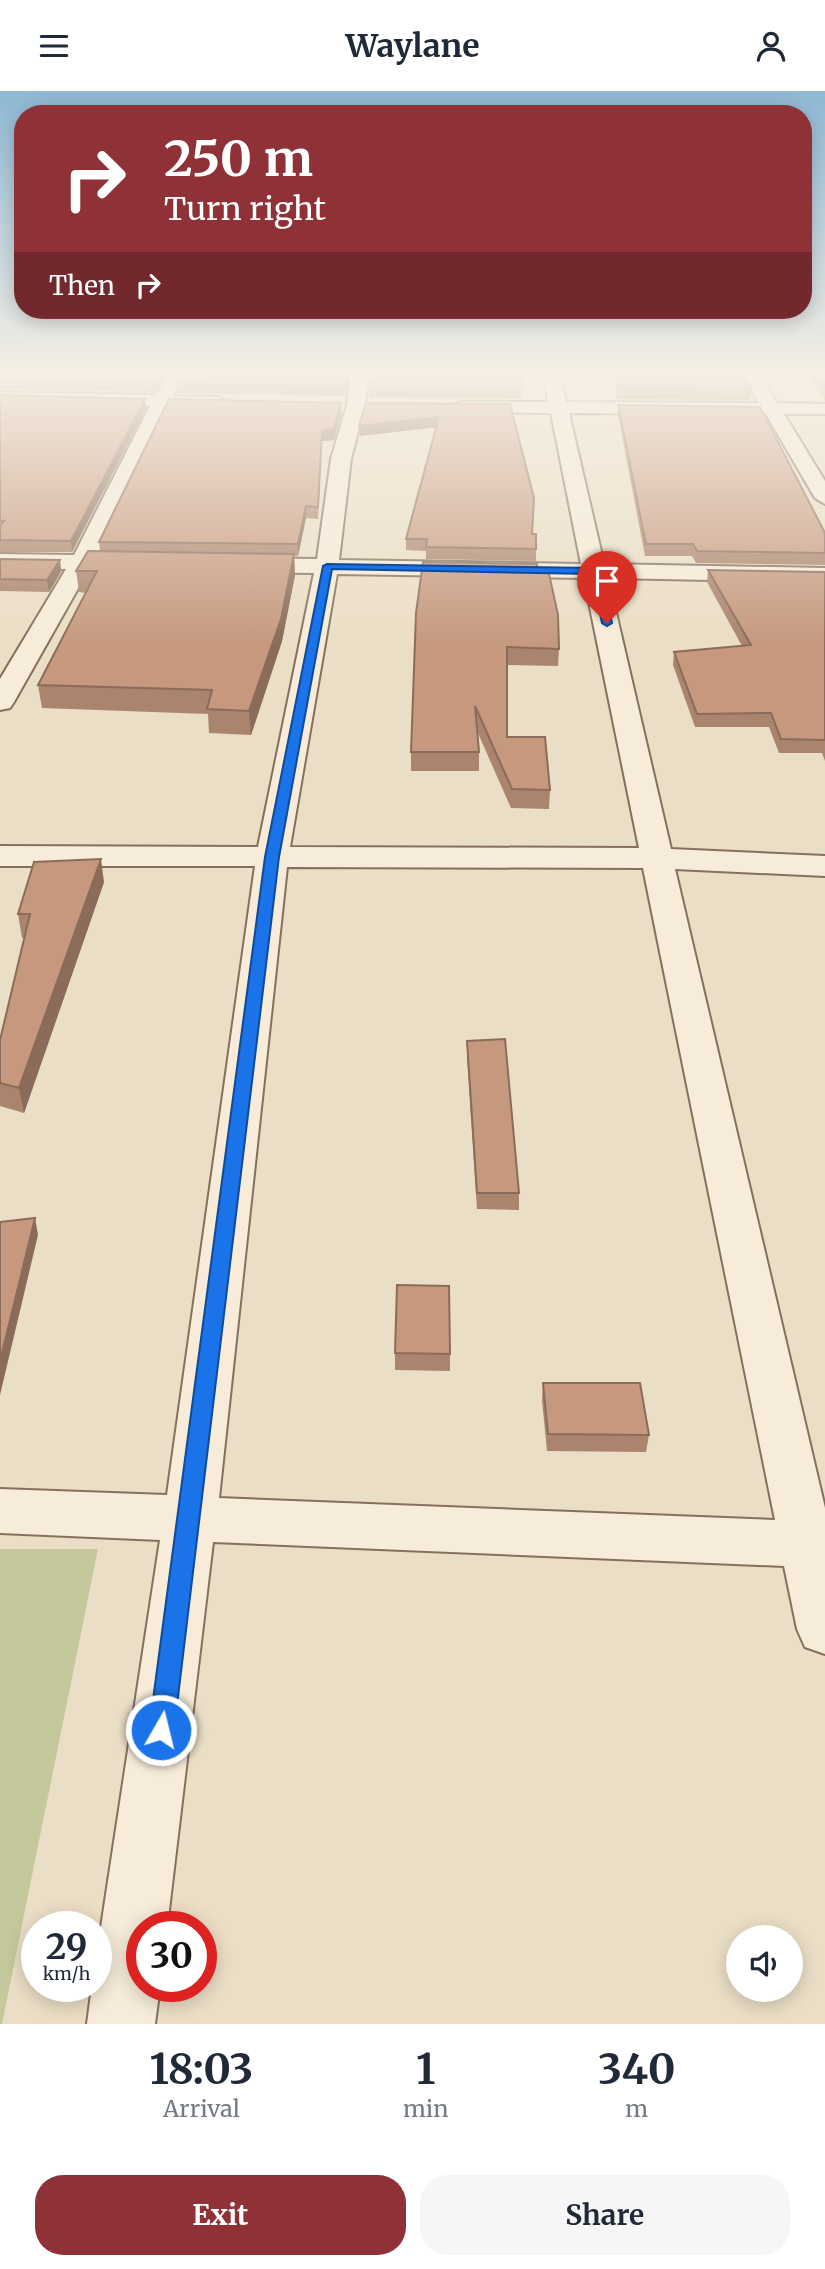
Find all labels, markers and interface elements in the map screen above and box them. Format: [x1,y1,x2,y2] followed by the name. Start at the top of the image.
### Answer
[345,26,480,66] text: Waylane
[35,27,73,65] icon: menu
[752,27,790,65] icon: person
[164,128,313,189] text: 250 m
[49,133,140,224] icon: right
[164,189,326,229] text: Turn right
[129,266,167,304] icon: right
[49,269,115,302] text: Then
[577,551,637,623] pin
[588,562,626,600] icon: arrive
[124,1693,198,1767] position arrow
[126,1911,217,2002] speed limit sign: 30
[46,1925,87,1969] text: 29
[726,1925,803,2002] map controls
[726,1925,803,2002] button: sound
[43,1962,90,1985] text: km/h
[150,2043,253,2095] text: 18:03
[416,2043,435,2095] text: 1
[598,2043,675,2095] text: 340
[163,2094,240,2123] text: Arrival
[403,2094,448,2123] text: min
[625,2094,648,2123] text: m
[35,2175,406,2255] button: Exit
[420,2175,790,2255] button: Share

